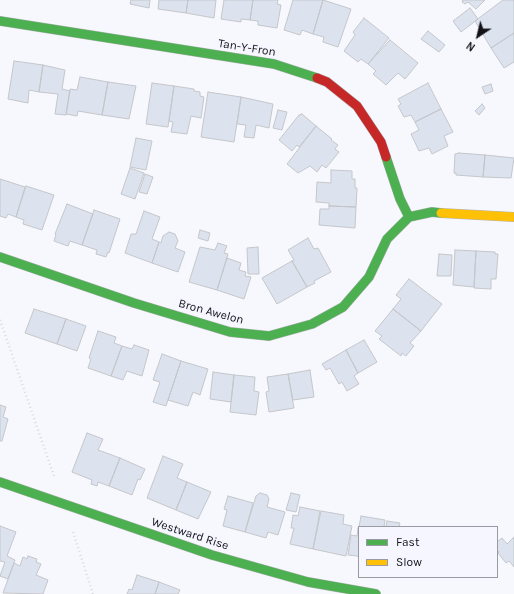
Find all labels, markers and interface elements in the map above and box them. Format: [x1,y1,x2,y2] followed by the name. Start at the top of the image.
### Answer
[458,16,498,56] north arrow
[217,36,277,60] street label: Tan-Y-Fron
[464,39,478,54] text: N
[177,296,245,328] street label: Bron Awelon
[150,515,230,553] street label: Westward Rise
[358,526,498,578] legend
[396,535,419,549] text: Fast
[396,555,422,569] text: Slow

